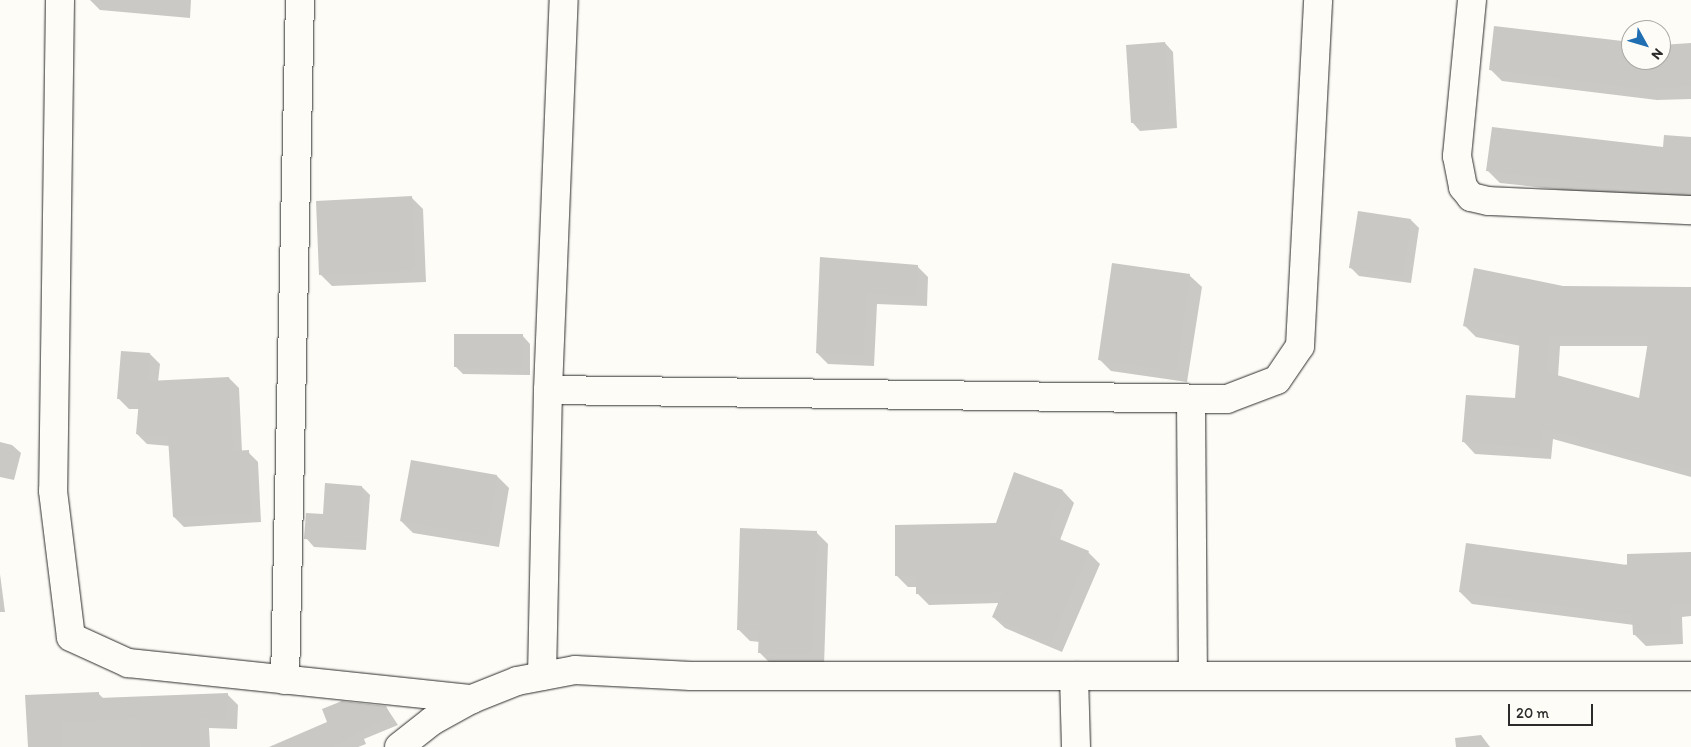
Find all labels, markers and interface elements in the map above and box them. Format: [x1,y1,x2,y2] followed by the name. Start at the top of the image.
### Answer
[1621,20,1671,70] north arrow
[1648,45,1667,63] text: N
[1511,694,1596,726] scale bar
[1516,704,1549,722] text: 20 m

